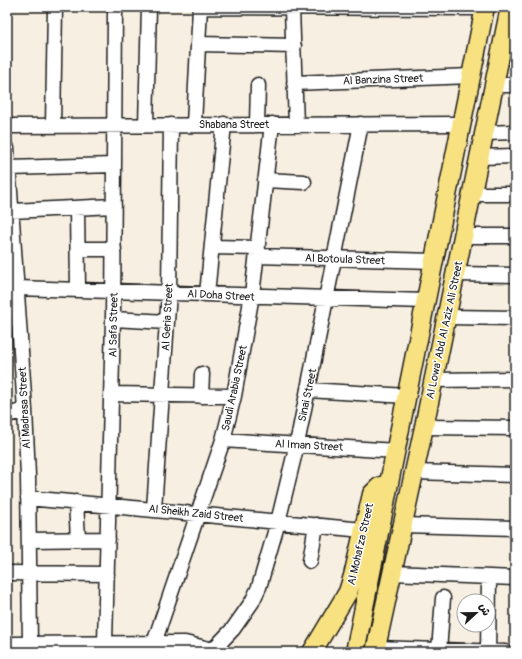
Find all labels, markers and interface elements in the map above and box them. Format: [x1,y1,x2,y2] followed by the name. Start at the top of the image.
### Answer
[343,72,424,87] street label: Al Banzina Street
[199,118,270,131] street label: Shabana Street
[305,252,386,267] street label: Al Botoula Street
[424,259,466,400] street label: Al Lowa' Abd Al Aziz Ali Street
[159,282,176,351] street label: Al Geria Street
[187,287,256,304] street label: Al Doha Street
[106,292,121,358] street label: Al Safa Street
[219,343,250,432] street label: Saudi Arabia Street
[16,366,33,449] street label: Al Madrasa Street
[296,367,320,423] street label: Sinai Street
[275,437,344,454] street label: Al Iman Street
[345,501,376,586] street label: Al Mohafza Street
[148,502,245,525] street label: Al Sheikh Zaid Street
[456,593,496,633] north arrow
[477,601,493,617] text: ش

